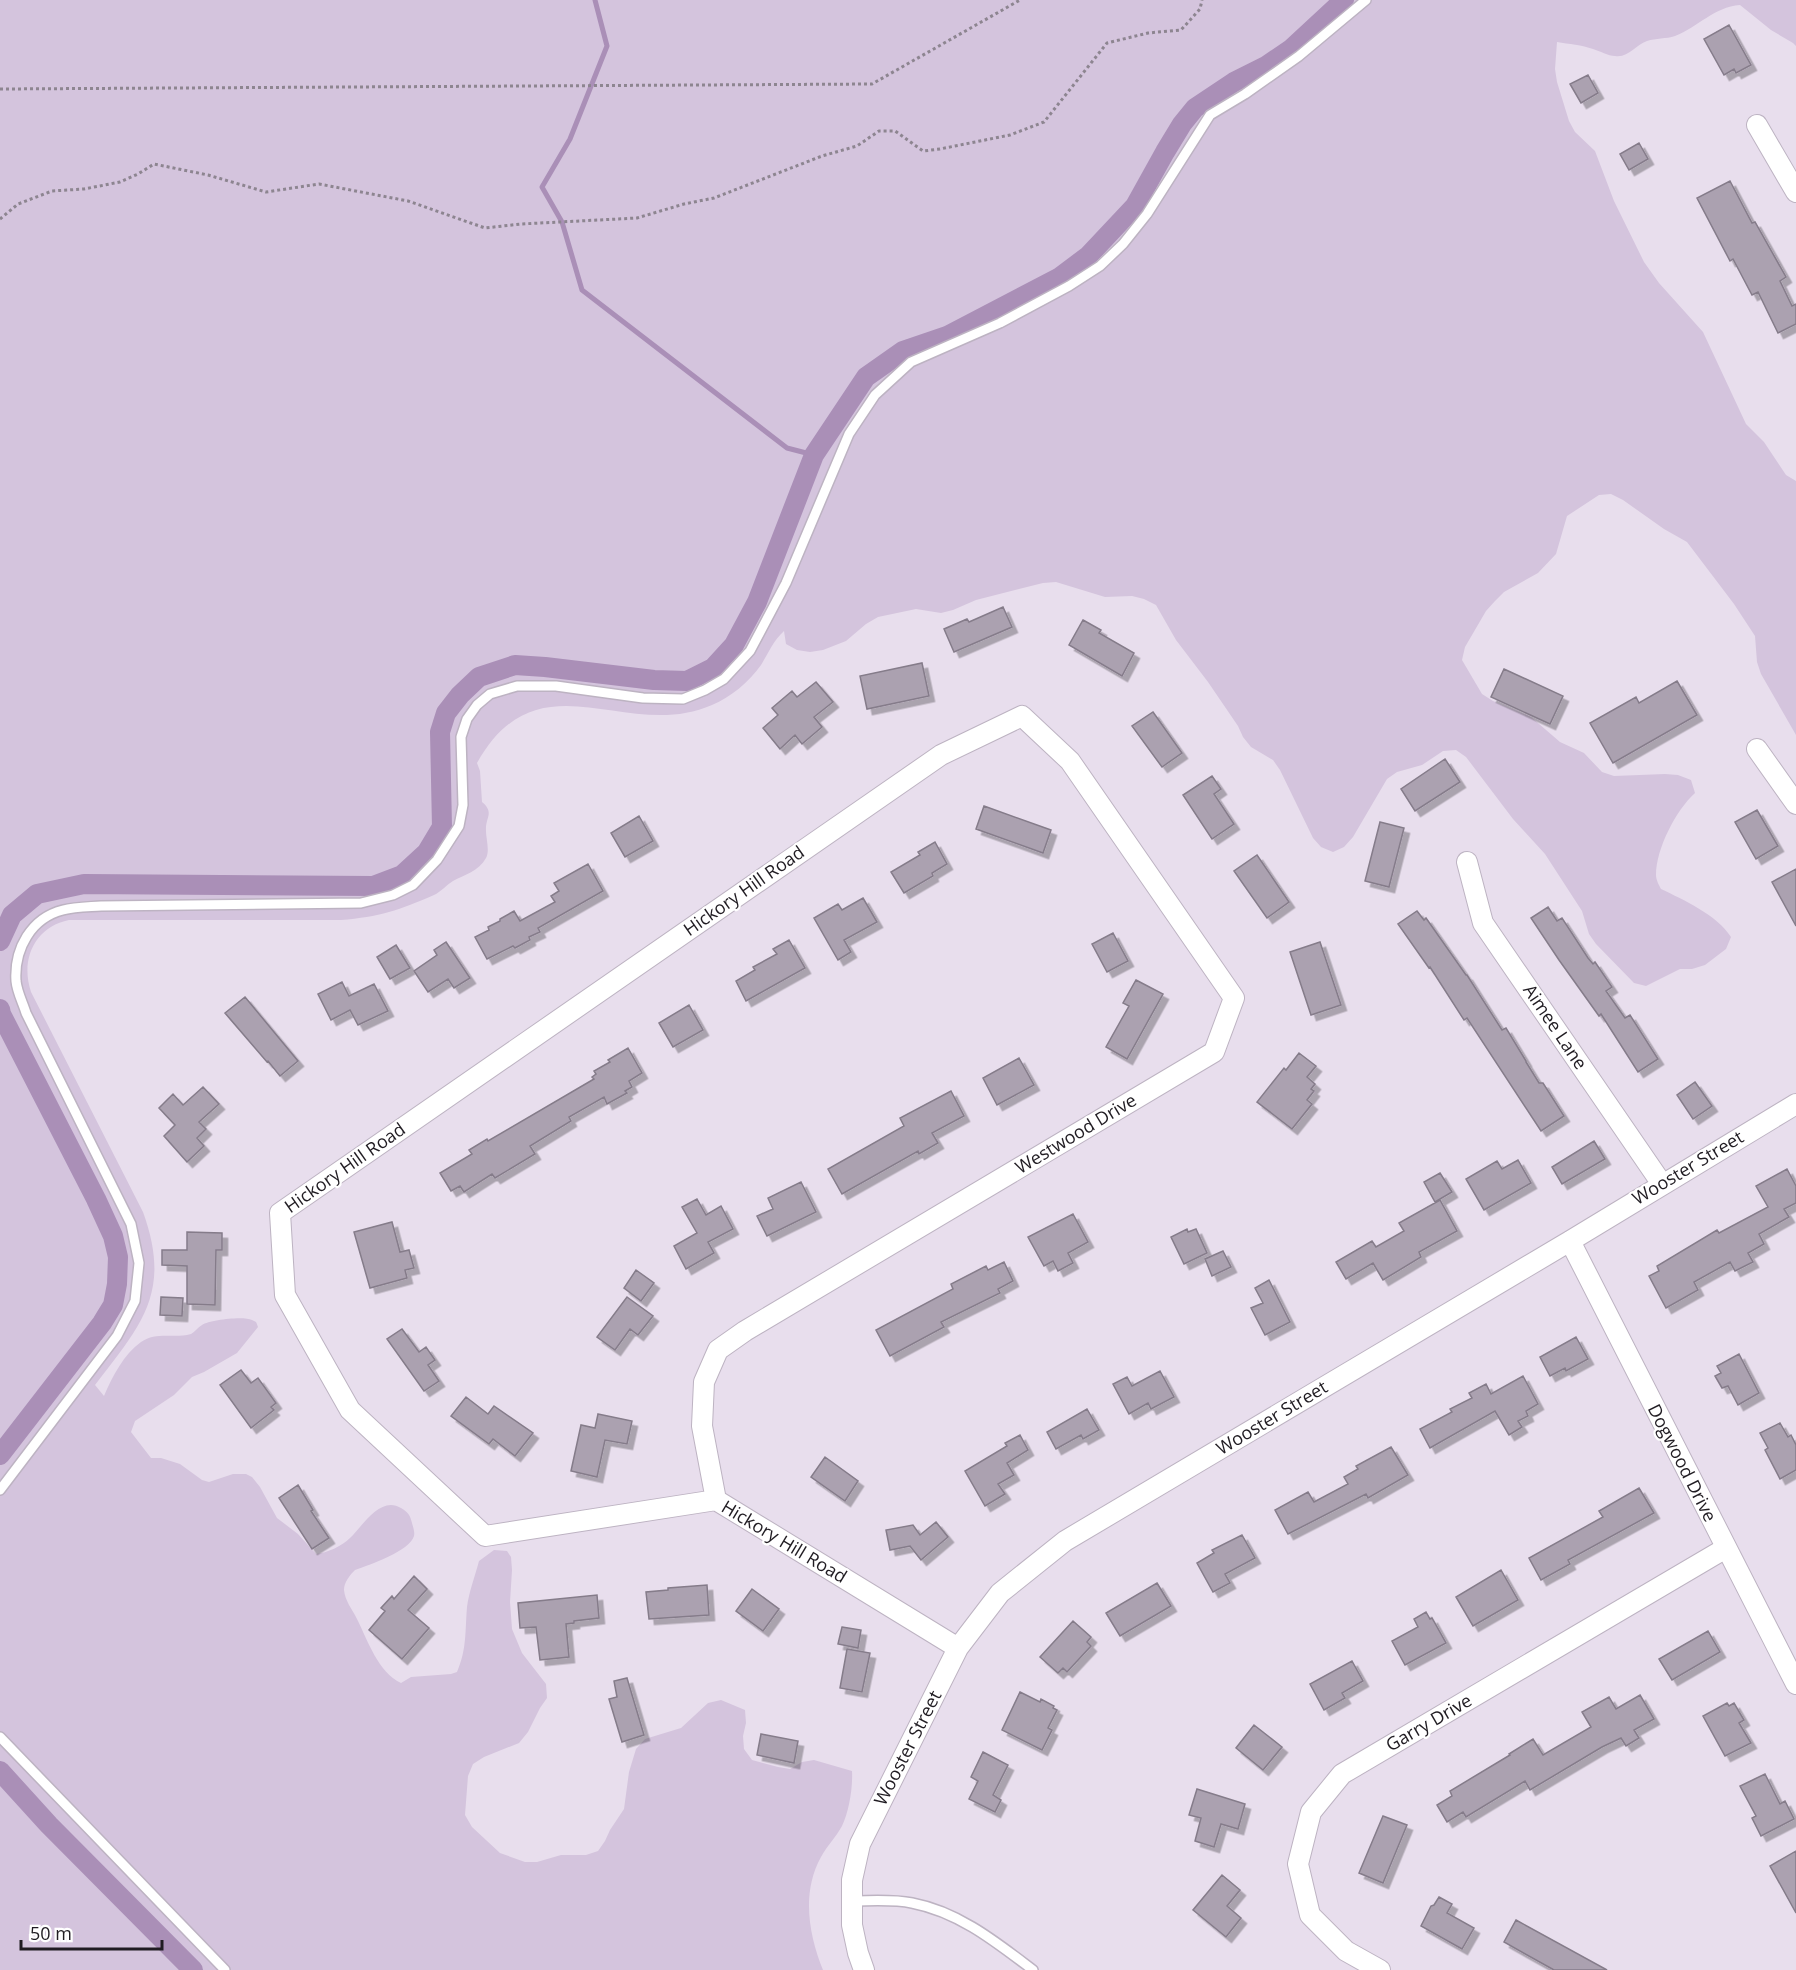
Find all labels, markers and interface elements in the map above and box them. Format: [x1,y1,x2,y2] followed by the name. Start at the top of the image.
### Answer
[678,840,809,941] street label: Hickory Hill Road
[1518,979,1593,1074] street label: Aimee Lane
[1011,1088,1140,1179] street label: Westwood Drive
[279,1117,410,1218] street label: Hickory Hill Road
[1627,1124,1748,1210] street label: Wooster Street
[1211,1374,1332,1460] street label: Wooster Street
[1643,1400,1723,1525] street label: Dogwood Drive
[717,1494,852,1588] street label: Hickory Hill Road
[868,1686,946,1809] street label: Wooster Street
[1381,1688,1476,1756] street label: Garry Drive
[21,1913,162,1951] scale bar
[30,1921,72,1945] text: 50 m

